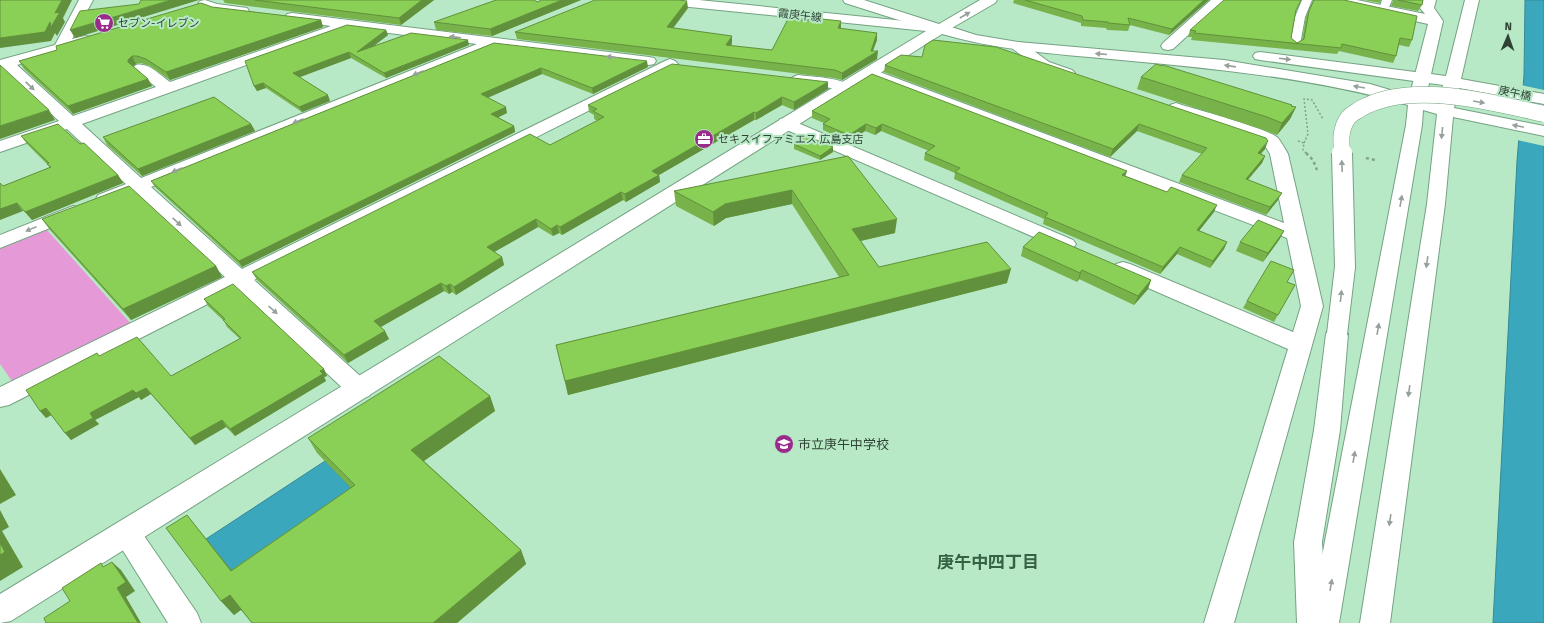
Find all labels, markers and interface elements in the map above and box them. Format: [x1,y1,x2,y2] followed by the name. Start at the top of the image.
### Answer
[777,7,823,24] street label: 霞庚午線
[959,11,971,18] one-way arrow
[93,12,115,34] supermarket icon: セブン-イレブン
[1488,16,1528,56] north arrow
[118,17,199,30] place label: セブン-イレブン
[1504,20,1512,33] text: N
[449,34,461,40] one-way arrow
[1095,50,1107,57] one-way arrow
[605,54,618,60] one-way arrow
[1279,56,1291,62] one-way arrow
[1224,63,1236,69] one-way arrow
[412,70,424,76] one-way arrow
[25,81,35,91] one-way arrow
[1353,83,1365,89] one-way arrow
[1497,84,1532,103] street label: 庚午橋
[1473,99,1485,105] one-way arrow
[291,119,303,125] one-way arrow
[1512,122,1524,128] one-way arrow
[1439,127,1445,139] one-way arrow
[693,128,715,150] office icon: セキスイファミエス 広島支店
[718,133,864,146] place label: セキスイファミエス 広島支店
[1339,159,1345,172] one-way arrow
[172,167,183,173] one-way arrow
[1398,195,1404,207] one-way arrow
[172,217,182,227] one-way arrow
[24,227,36,233] one-way arrow
[1424,256,1430,268] one-way arrow
[1338,290,1345,302] one-way arrow
[268,305,277,314] one-way arrow
[1375,323,1381,335] one-way arrow
[1406,385,1412,397] one-way arrow
[773,433,795,455] school or university icon: 市立庚午中学校
[798,437,889,452] place label: 市立庚午中学校
[1352,451,1358,463] one-way arrow
[1387,514,1393,526] one-way arrow
[937,552,1039,573] district label: 庚午中四丁目
[1329,579,1335,591] one-way arrow

